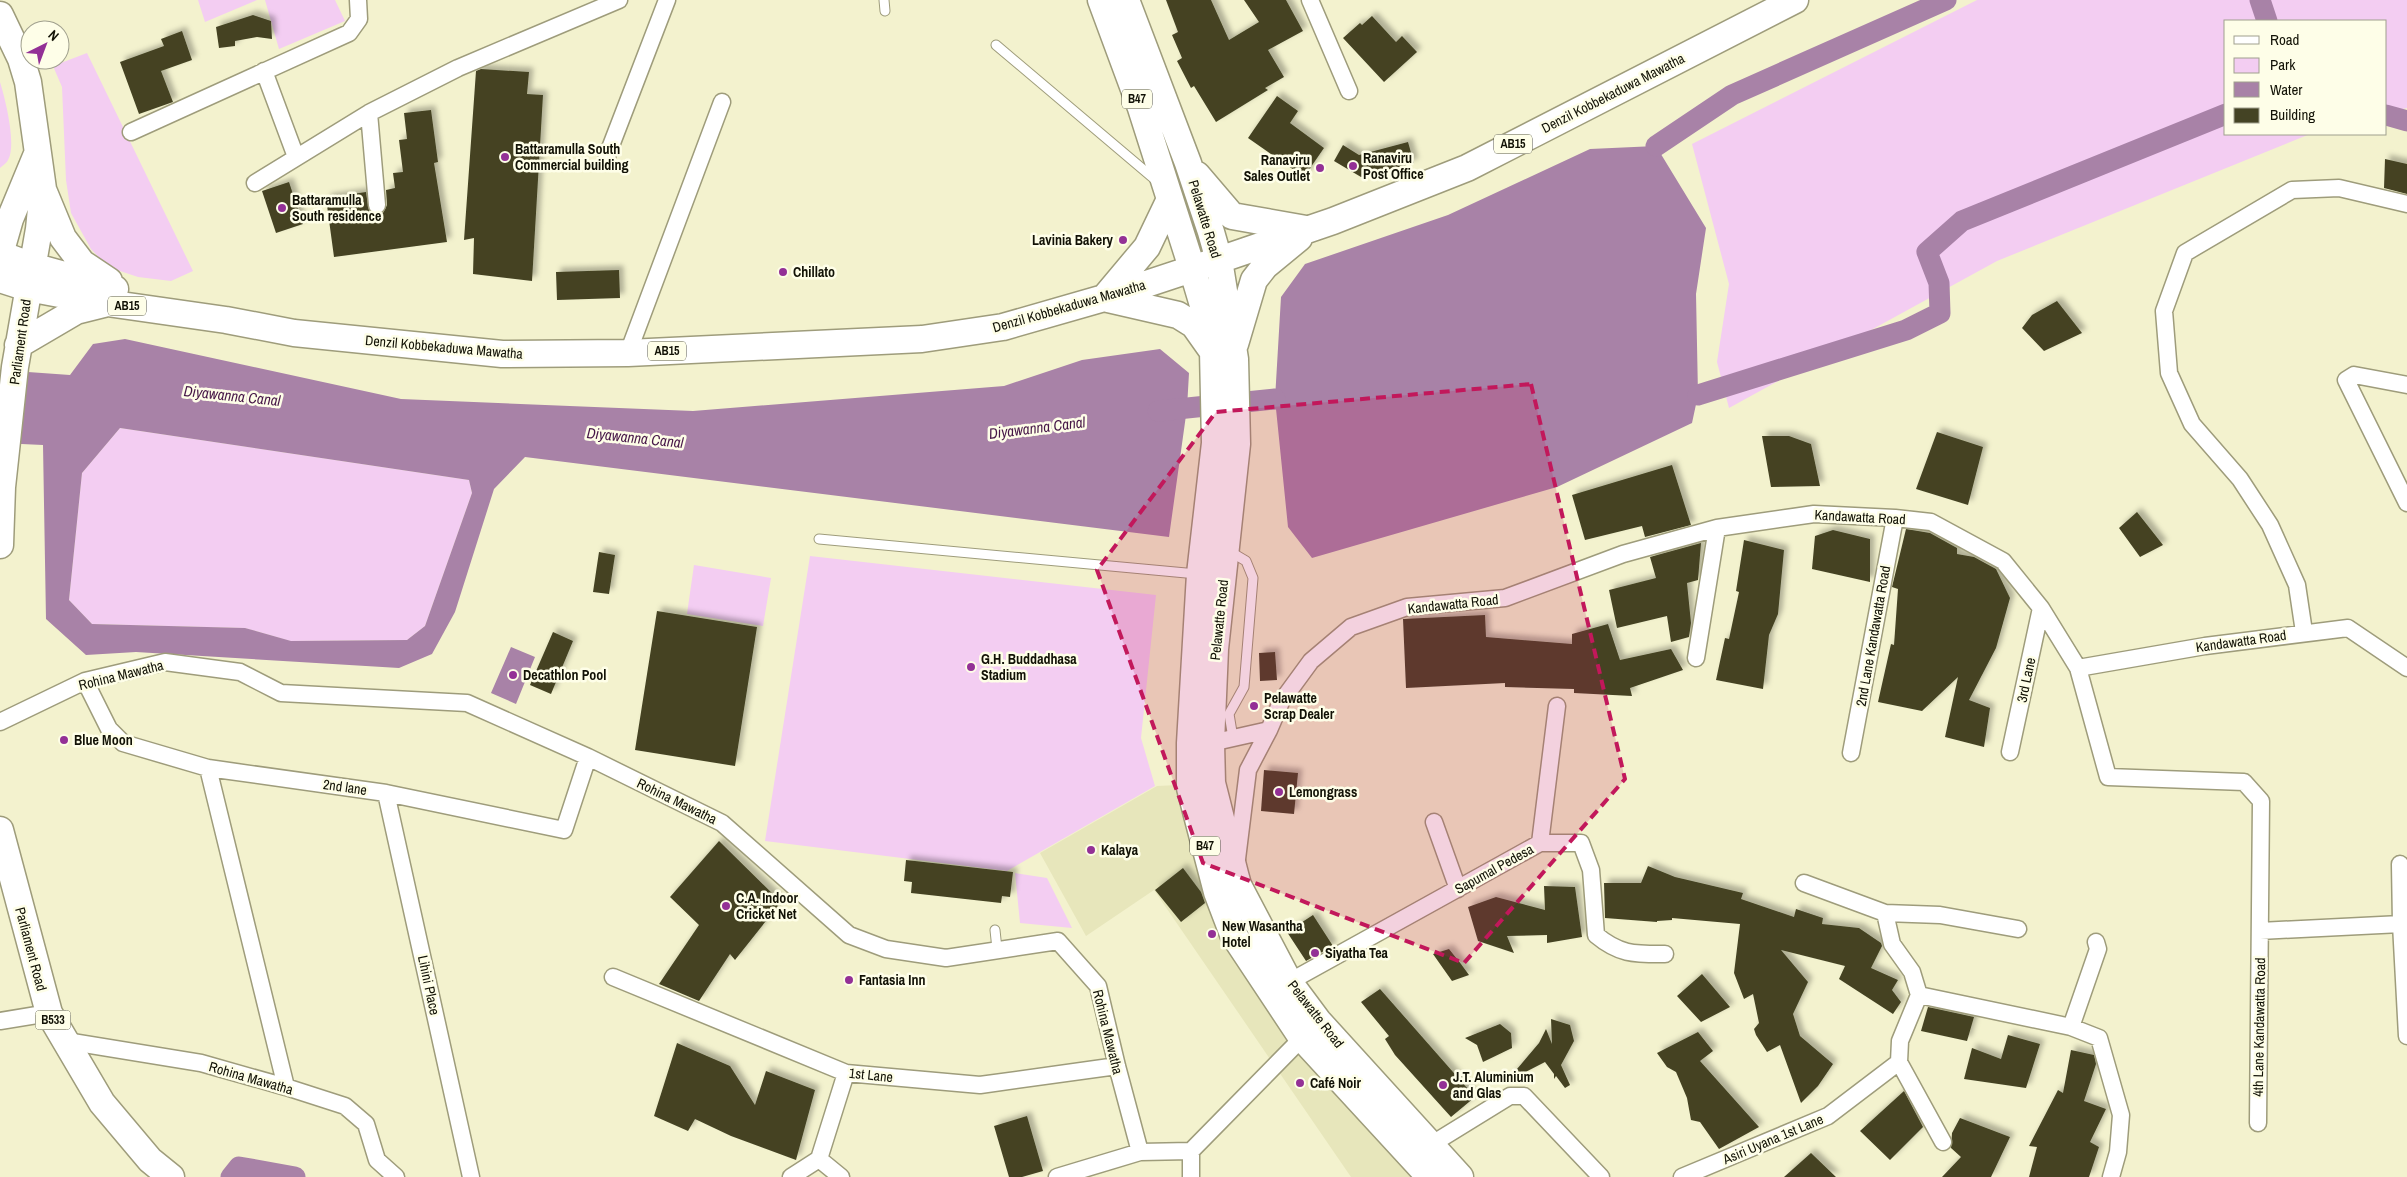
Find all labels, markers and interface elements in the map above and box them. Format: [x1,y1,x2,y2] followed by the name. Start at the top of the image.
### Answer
[20,20,70,70] north arrow
[2224,20,2387,135] legend
[45,26,63,45] text: N
[2270,29,2299,50] text: Road
[1538,49,1688,137] street label: Denzil Kobbekaduwa Mawatha
[2270,54,2296,75] text: Park
[2270,79,2302,100] text: Water
[1122,90,1152,108] road number: B47
[2270,104,2315,125] text: Building
[1494,134,1532,154] road number: AB15
[515,140,629,174] place label: Battaramulla South Commercial building
[1363,149,1424,183] place label: Ranaviru Post Office
[499,151,511,163] marker: Battaramulla South Commercial building
[1244,151,1310,185] place label: Ranaviru Sales Outlet
[1347,160,1359,172] marker: Ranaviru Post Office
[1314,162,1326,174] marker: Ranaviru Sales Outlet
[1185,178,1225,260] street label: Pelawatte Road
[292,191,381,225] place label: Battaramulla South residence
[276,202,288,214] marker: Battaramulla South residence
[1032,231,1114,249] place label: Lavinia Bakery
[1117,234,1129,246] marker: Lavinia Bakery
[793,263,835,281] place label: Chillato
[777,266,789,278] marker: Chillato
[990,275,1148,336] street label: Denzil Kobbekaduwa Mawatha
[108,296,146,316] road number: AB15
[5,298,35,386] street label: Parliament Road
[364,331,524,363] street label: Denzil Kobbekaduwa Mawatha
[648,342,686,361] road number: AB15
[183,380,282,411] water label: Diyawanna Canal
[987,411,1087,444] water label: Diyawanna Canal
[586,422,685,453] water label: Diyawanna Canal
[1814,506,1906,528] street label: Kandawatta Road
[1852,564,1894,708] street label: 2nd Lane Kandawatta Road
[1206,579,1232,661] street label: Pelawatte Road
[1407,590,1499,618] street label: Kandawatta Road
[2195,626,2287,656] street label: Kandawatta Road
[981,650,1077,684] place label: G.H. Buddadhasa Stadium
[77,656,166,694] street label: Rohina Mawatha
[2012,656,2040,704] street label: 3rd Lane
[965,661,977,673] marker: G.H. Buddadhasa Stadium
[523,666,607,684] place label: Decathlon Pool
[507,669,519,681] marker: Decathlon Pool
[1264,689,1335,723] place label: Pelawatte Scrap Dealer
[1248,700,1260,712] marker: Pelawatte Scrap Dealer
[74,731,133,749] place label: Blue Moon
[58,734,70,746] marker: Blue Moon
[634,774,720,828] street label: Rohina Mawatha
[322,775,368,799] street label: 2nd lane
[1289,783,1357,801] place label: Lemongrass
[1273,786,1285,798] marker: Lemongrass
[1190,836,1220,856] road number: B47
[1451,840,1537,898] street label: Sapumal Pedesa
[1101,841,1139,859] place label: Kalaya
[1085,844,1097,856] marker: Kalaya
[736,889,798,923] place label: C.A. Indoor Cricket Net
[720,900,732,912] marker: C.A. Indoor Cricket Net
[11,905,51,993] street label: Parliament Road
[1222,917,1303,951] place label: New Wasantha Hotel
[1206,928,1218,940] marker: New Wasantha Hotel
[1325,944,1389,962] place label: Siyatha Tea
[1309,947,1321,959] marker: Siyatha Tea
[414,953,444,1017] street label: Lihini Place
[2249,957,2269,1097] street label: 4th Lane Kandawatta Road
[859,971,925,989] place label: Fantasia Inn
[843,974,855,986] marker: Fantasia Inn
[1284,977,1348,1051] street label: Pelawatte Road
[1089,988,1127,1077] street label: Rohina Mawatha
[36,1010,70,1030] road number: B533
[207,1057,296,1099] street label: Rohina Mawatha
[848,1064,894,1086] street label: 1st Lane
[1453,1068,1534,1102] place label: J.T. Aluminium and Glas
[1310,1074,1362,1092] place label: Café Noir
[1294,1077,1306,1089] marker: Café Noir
[1437,1079,1449,1091] marker: J.T. Aluminium and Glas
[1719,1110,1826,1169] street label: Asiri Uyana 1st Lane

